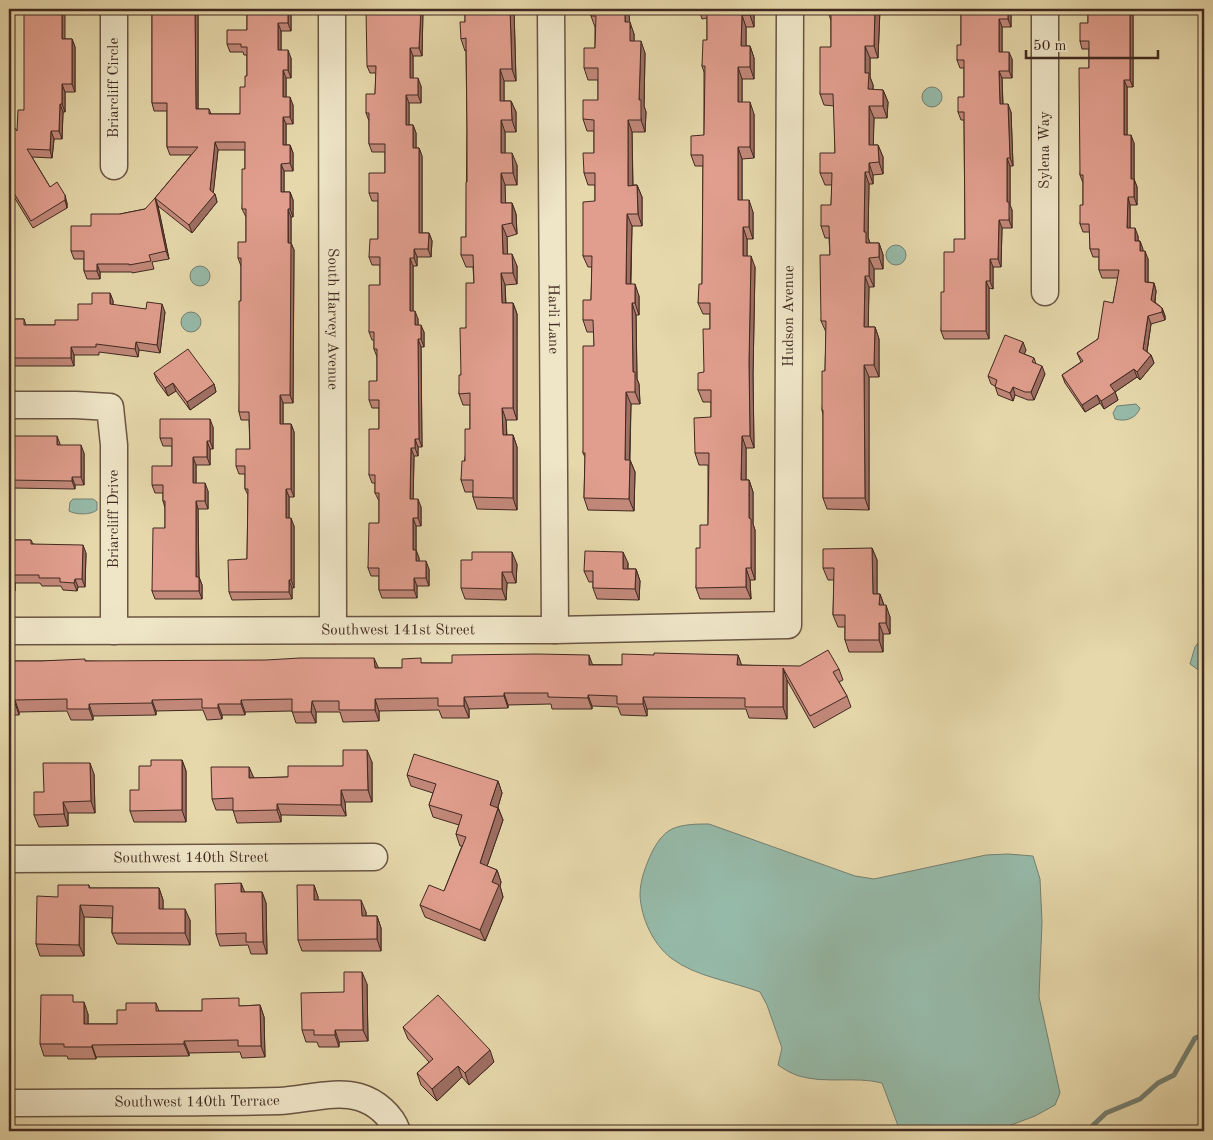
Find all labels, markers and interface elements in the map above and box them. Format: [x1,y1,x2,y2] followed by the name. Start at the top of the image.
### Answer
[1026,28,1158,60] scale bar
[107,38,122,138] street label: Briarcliff Circle
[1033,39,1067,54] text: 50 m
[1038,111,1053,189] street label: Sylena Way
[325,248,340,390] street label: South Harvey Avenue
[781,265,797,367] street label: Hudson Avenue
[545,284,561,354] street label: Harli Lane
[107,469,122,568] street label: Briarcliff Drive
[321,623,475,638] street label: Southwest 141st Street
[113,850,269,866] street label: Southwest 140th Street
[114,1093,280,1110] street label: Southwest 140th Terrace

